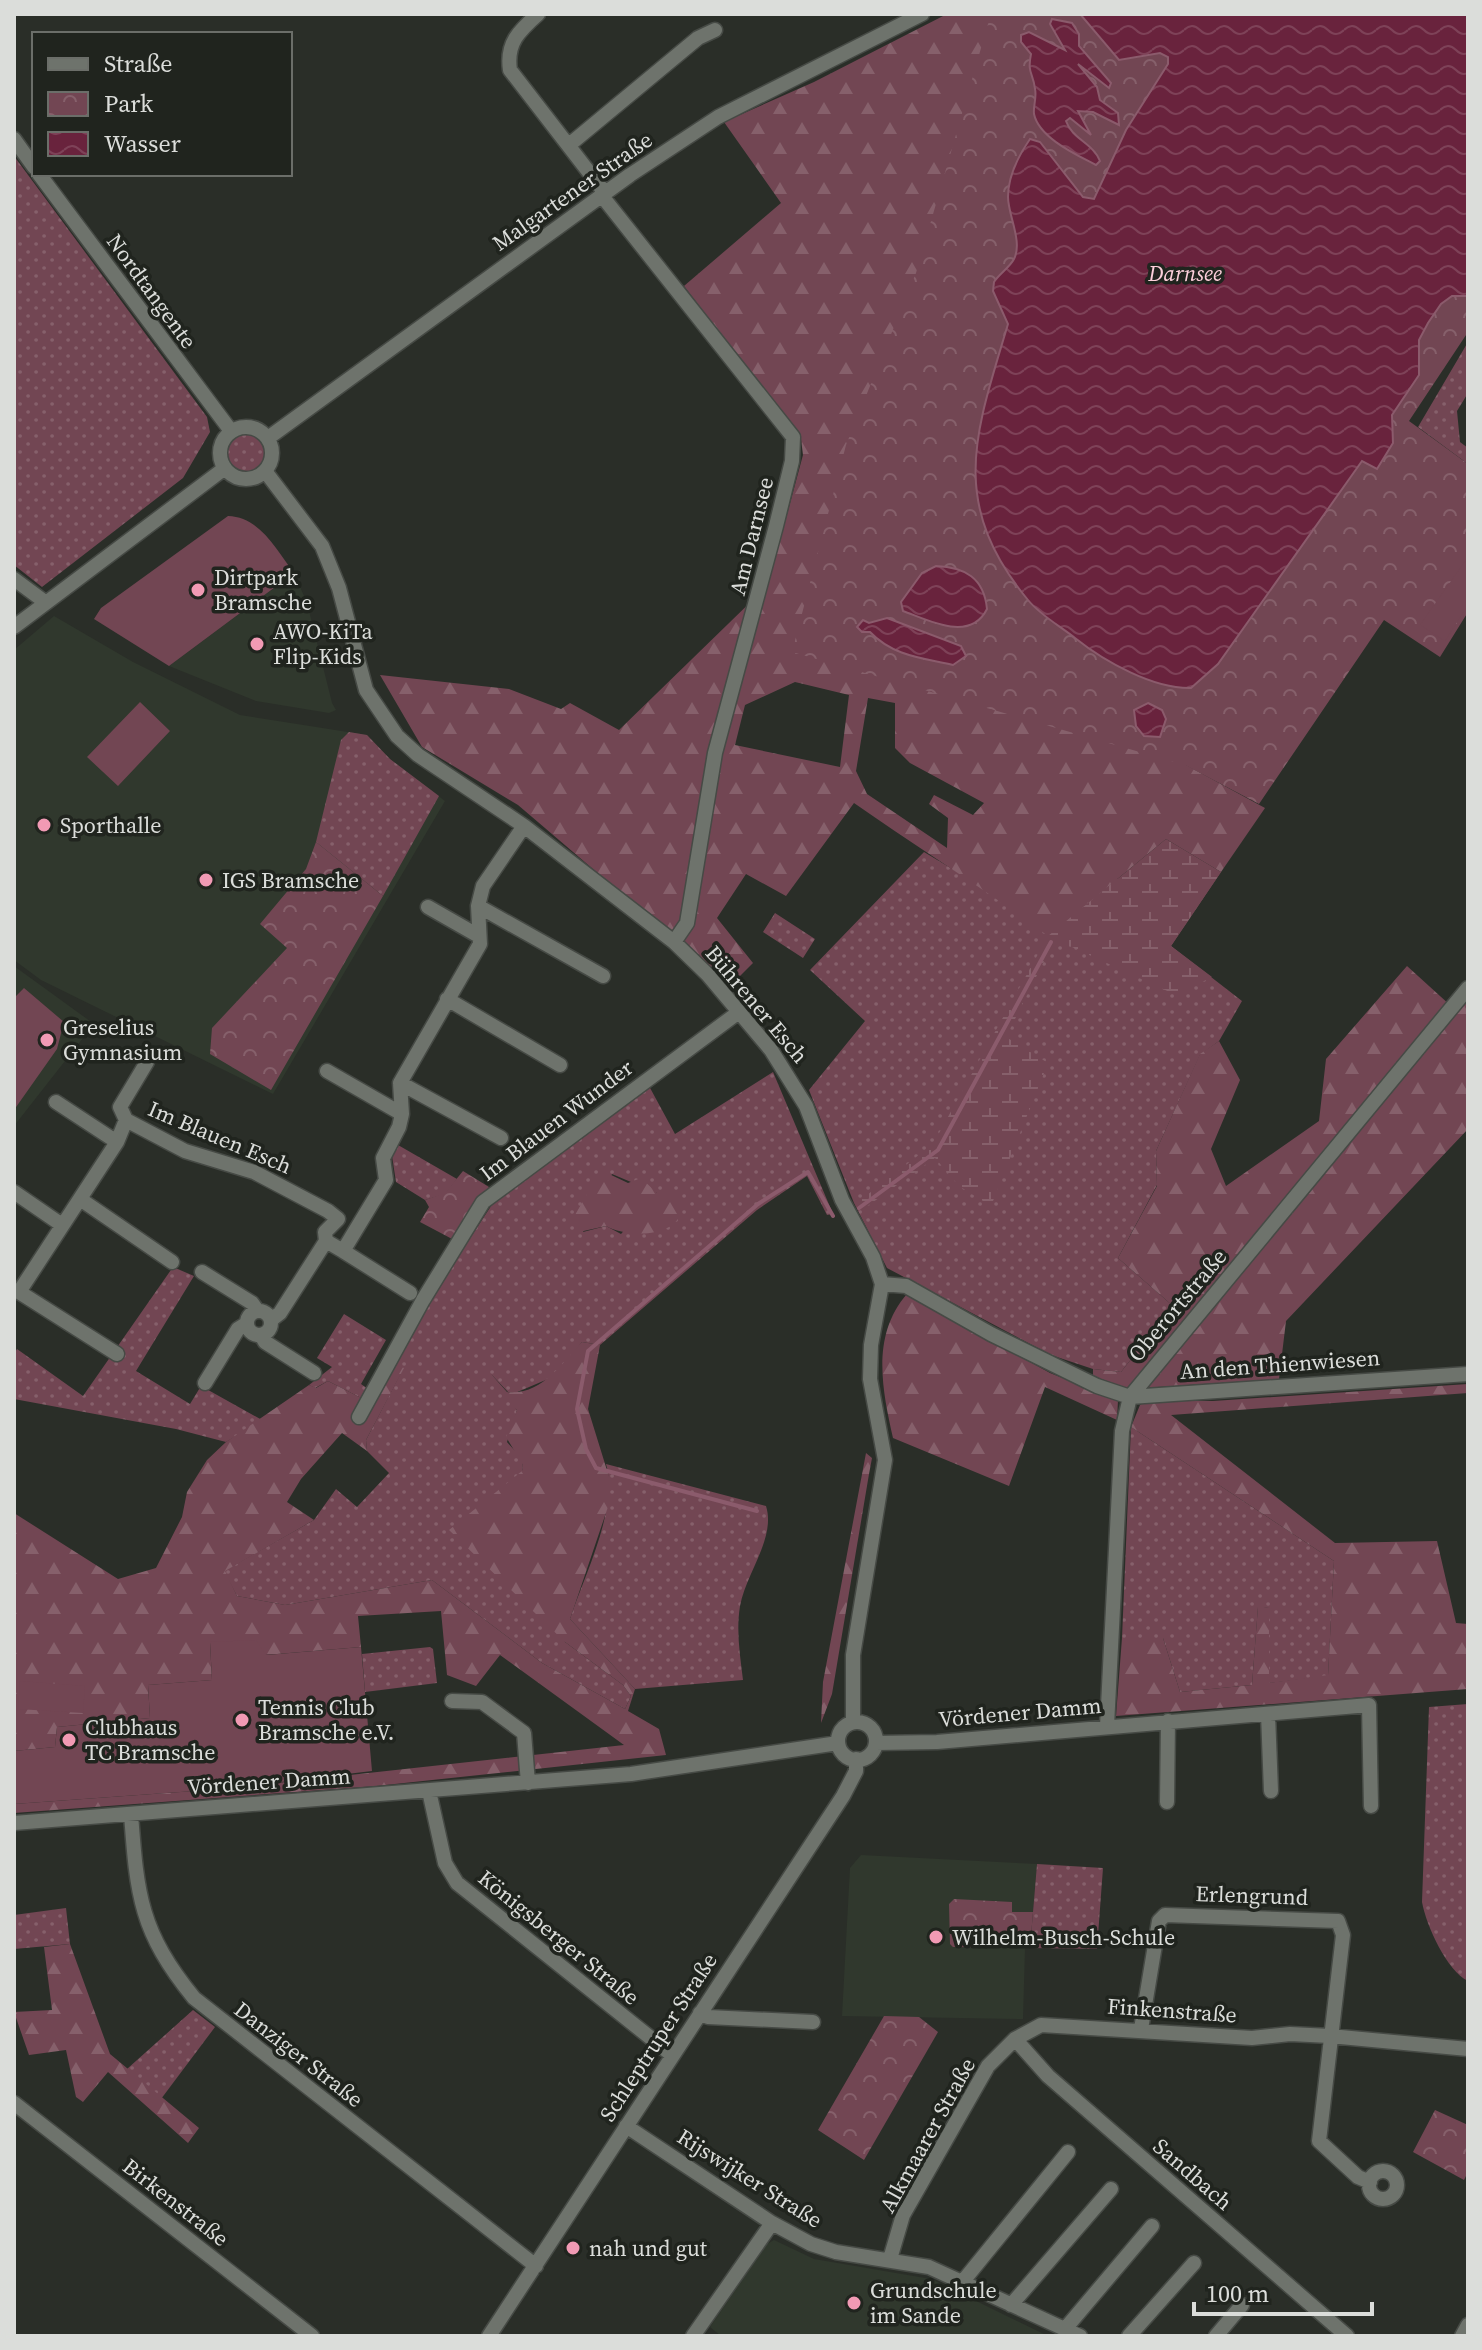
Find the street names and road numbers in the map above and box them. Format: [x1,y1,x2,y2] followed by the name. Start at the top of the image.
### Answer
[486,125,658,257] street label: Malgartener Straße
[100,228,204,354] street label: Nordtangente
[722,474,780,598] street label: Am Darnsee
[699,939,815,1069] street label: Bührener Esch
[473,1052,639,1188] street label: Im Blauen Wunder
[144,1093,296,1181] street label: Im Blauen Esch
[1121,1242,1233,1368] street label: Oberortstraße
[1179,1342,1381,1386] street label: An den Thienwiesen
[937,1690,1103,1734] street label: Vördener Damm
[186,1760,352,1802] street label: Vördener Damm
[472,1863,646,2011] street label: Königsberger Straße
[1195,1878,1309,1912] street label: Erlengrund
[592,1947,724,2127] street label: Schleptruper Straße
[1106,1991,1238,2029] street label: Finkenstraße
[228,1994,370,2114] street label: Danziger Straße
[872,2052,982,2218] street label: Alkmaarer Straße
[672,2121,828,2235] street label: Rijswijker Straße
[1147,2131,1239,2217] street label: Sandbach
[117,2151,235,2253] street label: Birkenstraße

